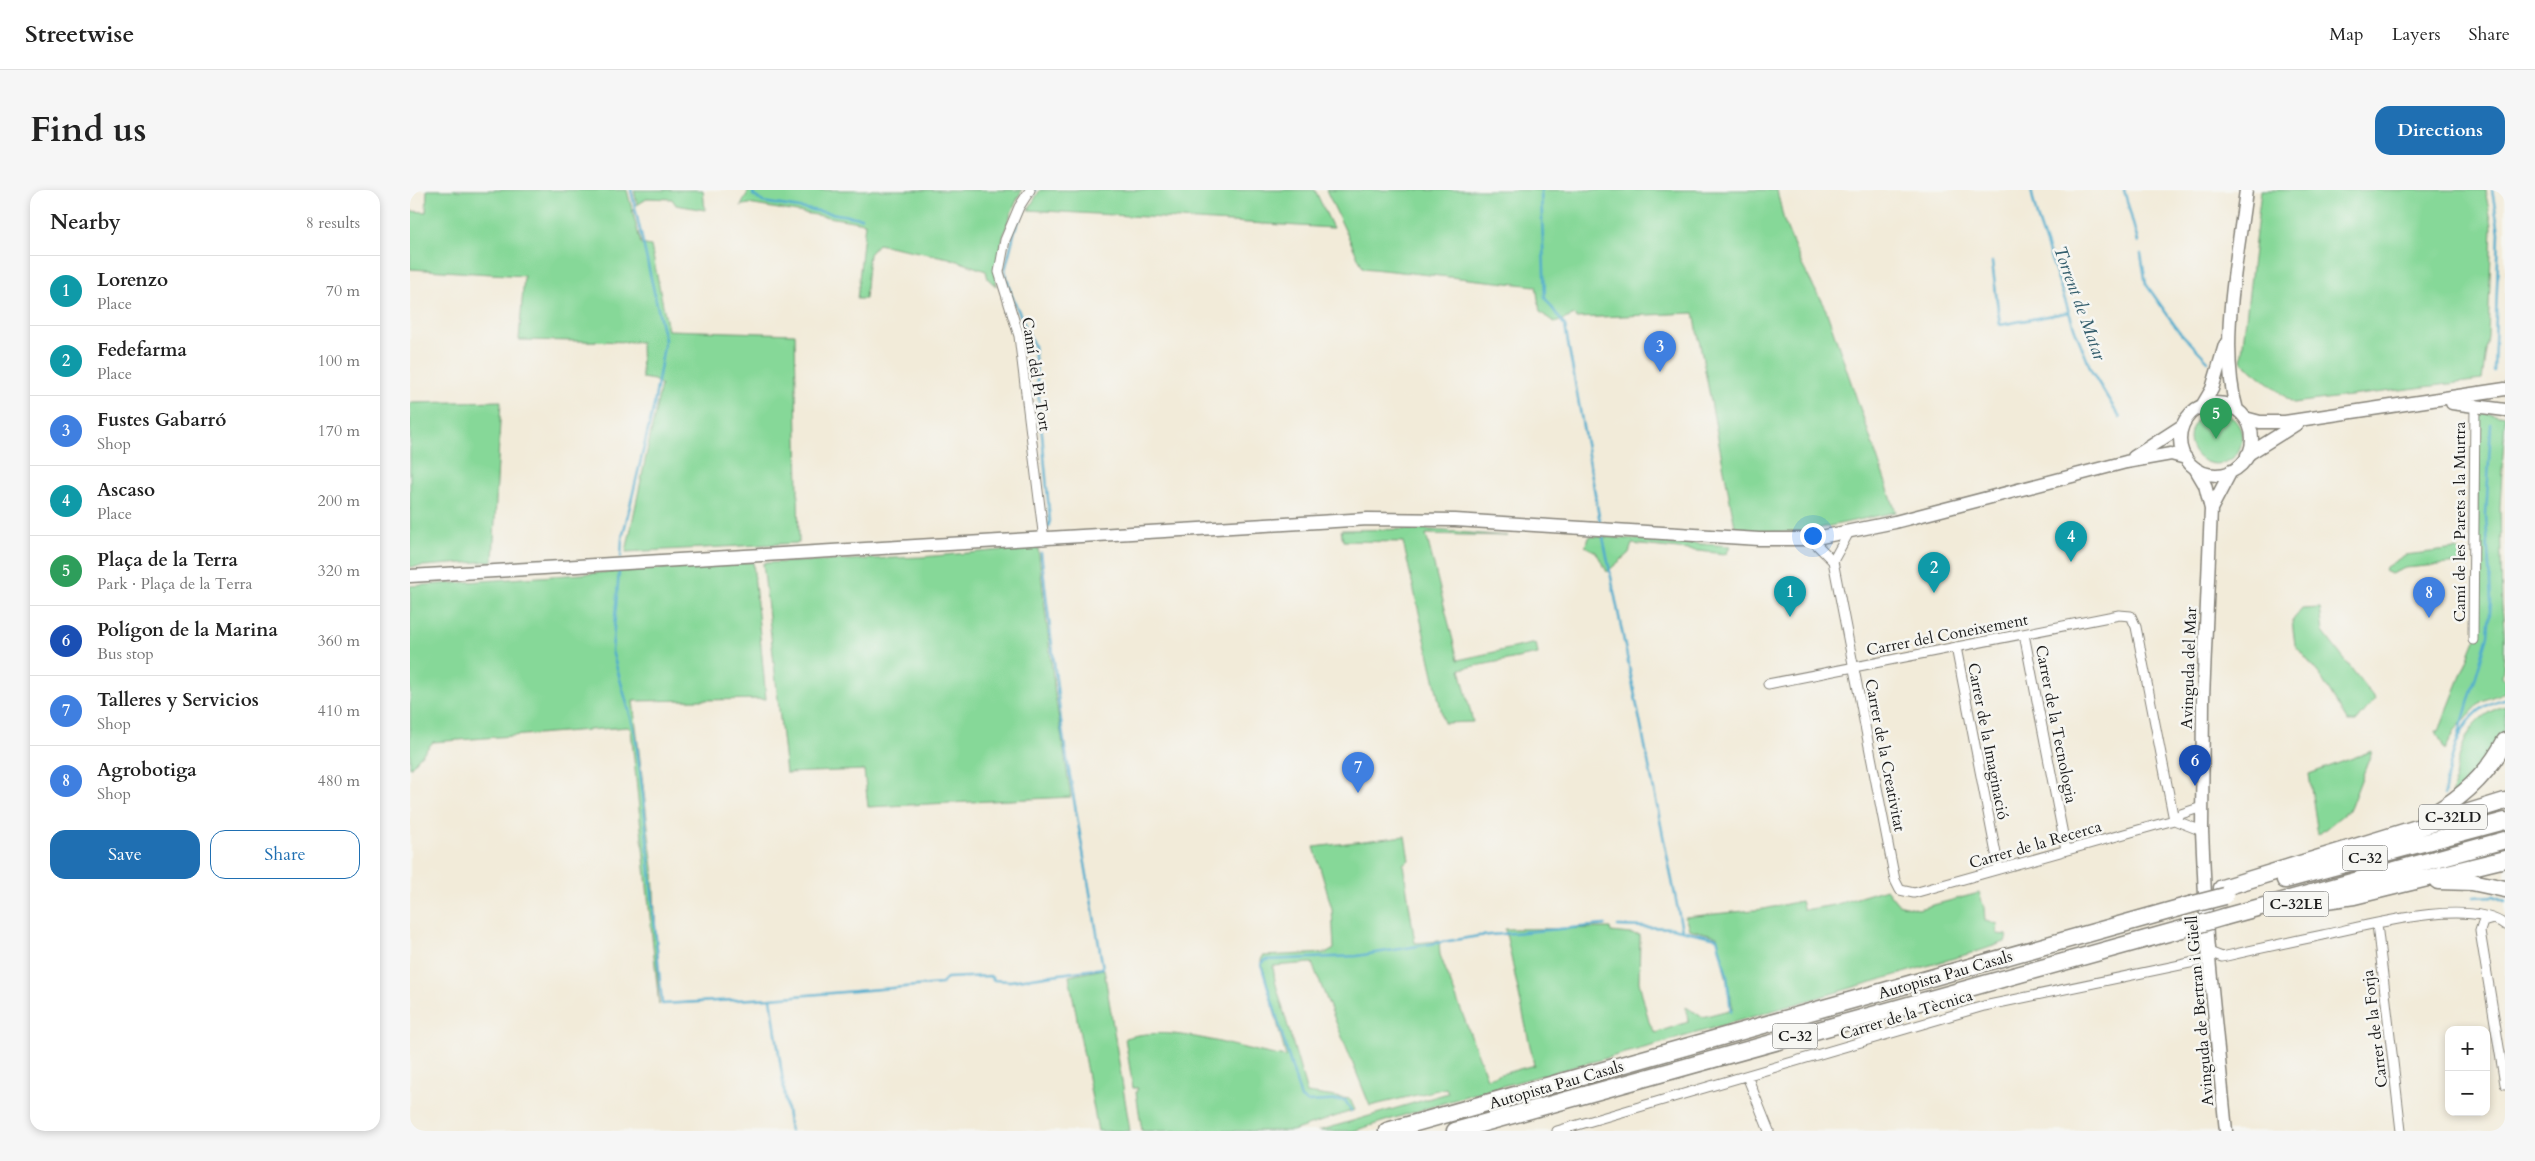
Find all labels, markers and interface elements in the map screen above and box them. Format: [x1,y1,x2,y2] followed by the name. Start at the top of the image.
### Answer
[25,18,134,51] text: Streetwise
[2329,22,2364,47] text: Map
[2392,22,2441,47] text: Layers
[2469,22,2510,47] text: Share
[30,106,146,154] text: Find us
[2375,106,2505,155] button: Directions
[50,208,121,237] text: Nearby
[306,212,360,234] text: 8 results
[2047,242,2112,365] water label: Torrent de Matar
[97,267,168,293] text: Lorenzo
[62,280,70,302] text: 1
[326,280,360,302] text: 70 m
[97,293,132,315] text: Place
[1016,316,1056,433] street label: Camí del Pi Tort
[1644,331,1676,372] pin: 3
[97,337,187,363] text: Fedefarma
[62,350,70,372] text: 2
[318,350,360,372] text: 100 m
[97,363,132,385] text: Place
[2200,398,2232,439] pin: 5
[97,407,226,433] text: Fustes Gabarró
[62,420,70,442] text: 3
[318,420,360,442] text: 170 m
[2449,422,2471,622] street label: Camí de les Parets a la Murtra
[97,433,131,455] text: Shop
[97,477,155,503] text: Ascaso
[62,490,70,512] text: 4
[318,490,360,512] text: 200 m
[97,503,132,525] text: Place
[2055,521,2087,562] pin: 4
[1800,523,1826,549] your location
[97,547,238,573] text: Plaça de la Terra
[1918,552,1950,593] pin: 2
[62,560,70,582] text: 5
[318,560,360,582] text: 320 m
[97,573,252,595] text: Park · Plaça de la Terra
[1774,576,1806,617] pin: 1
[2413,577,2445,618] pin: 8
[2176,606,2202,730] street label: Avinguda del Mar
[1864,609,2030,661] street label: Carrer del Coneixement
[97,617,278,643] text: Polígon de la Marina
[62,630,70,652] text: 6
[318,630,360,652] text: 360 m
[97,643,154,665] text: Bus stop
[2030,643,2082,805] street label: Carrer de la Tecnologia
[1962,661,2014,822] street label: Carrer de la Imaginació
[1859,677,1911,833] street label: Carrer de la Creativitat
[97,687,259,713] text: Talleres y Servicios
[62,700,70,722] text: 7
[318,700,360,722] text: 410 m
[97,713,131,735] text: Shop
[2179,745,2211,786] pin: 6
[1342,752,1374,793] pin: 7
[97,757,197,783] text: Agrobotiga
[62,770,70,792] text: 8
[318,770,360,792] text: 480 m
[97,783,131,805] text: Shop
[2419,804,2487,830] road number: C-32LD
[1967,816,2104,874] street label: Carrer de la Recerca
[50,830,200,879] button: Save
[210,830,360,879] button: Share
[2342,846,2388,870] road number: C-32
[2264,892,2328,916] road number: C-32LE
[2181,915,2219,1107] street label: Avinguda de Bertran i Güell
[1876,945,2015,1005] street label: Autopista Pau Casals
[2357,969,2393,1089] street label: Carrer de la Forja
[1837,984,1975,1046] street label: Carrer de la Tècnica
[1772,1024,1818,1048] road number: C-32
[2445,1026,2490,1116] map controls
[2445,1026,2490,1071] button: +
[1487,1055,1626,1115] street label: Autopista Pau Casals
[2445,1071,2490,1116] button: −

